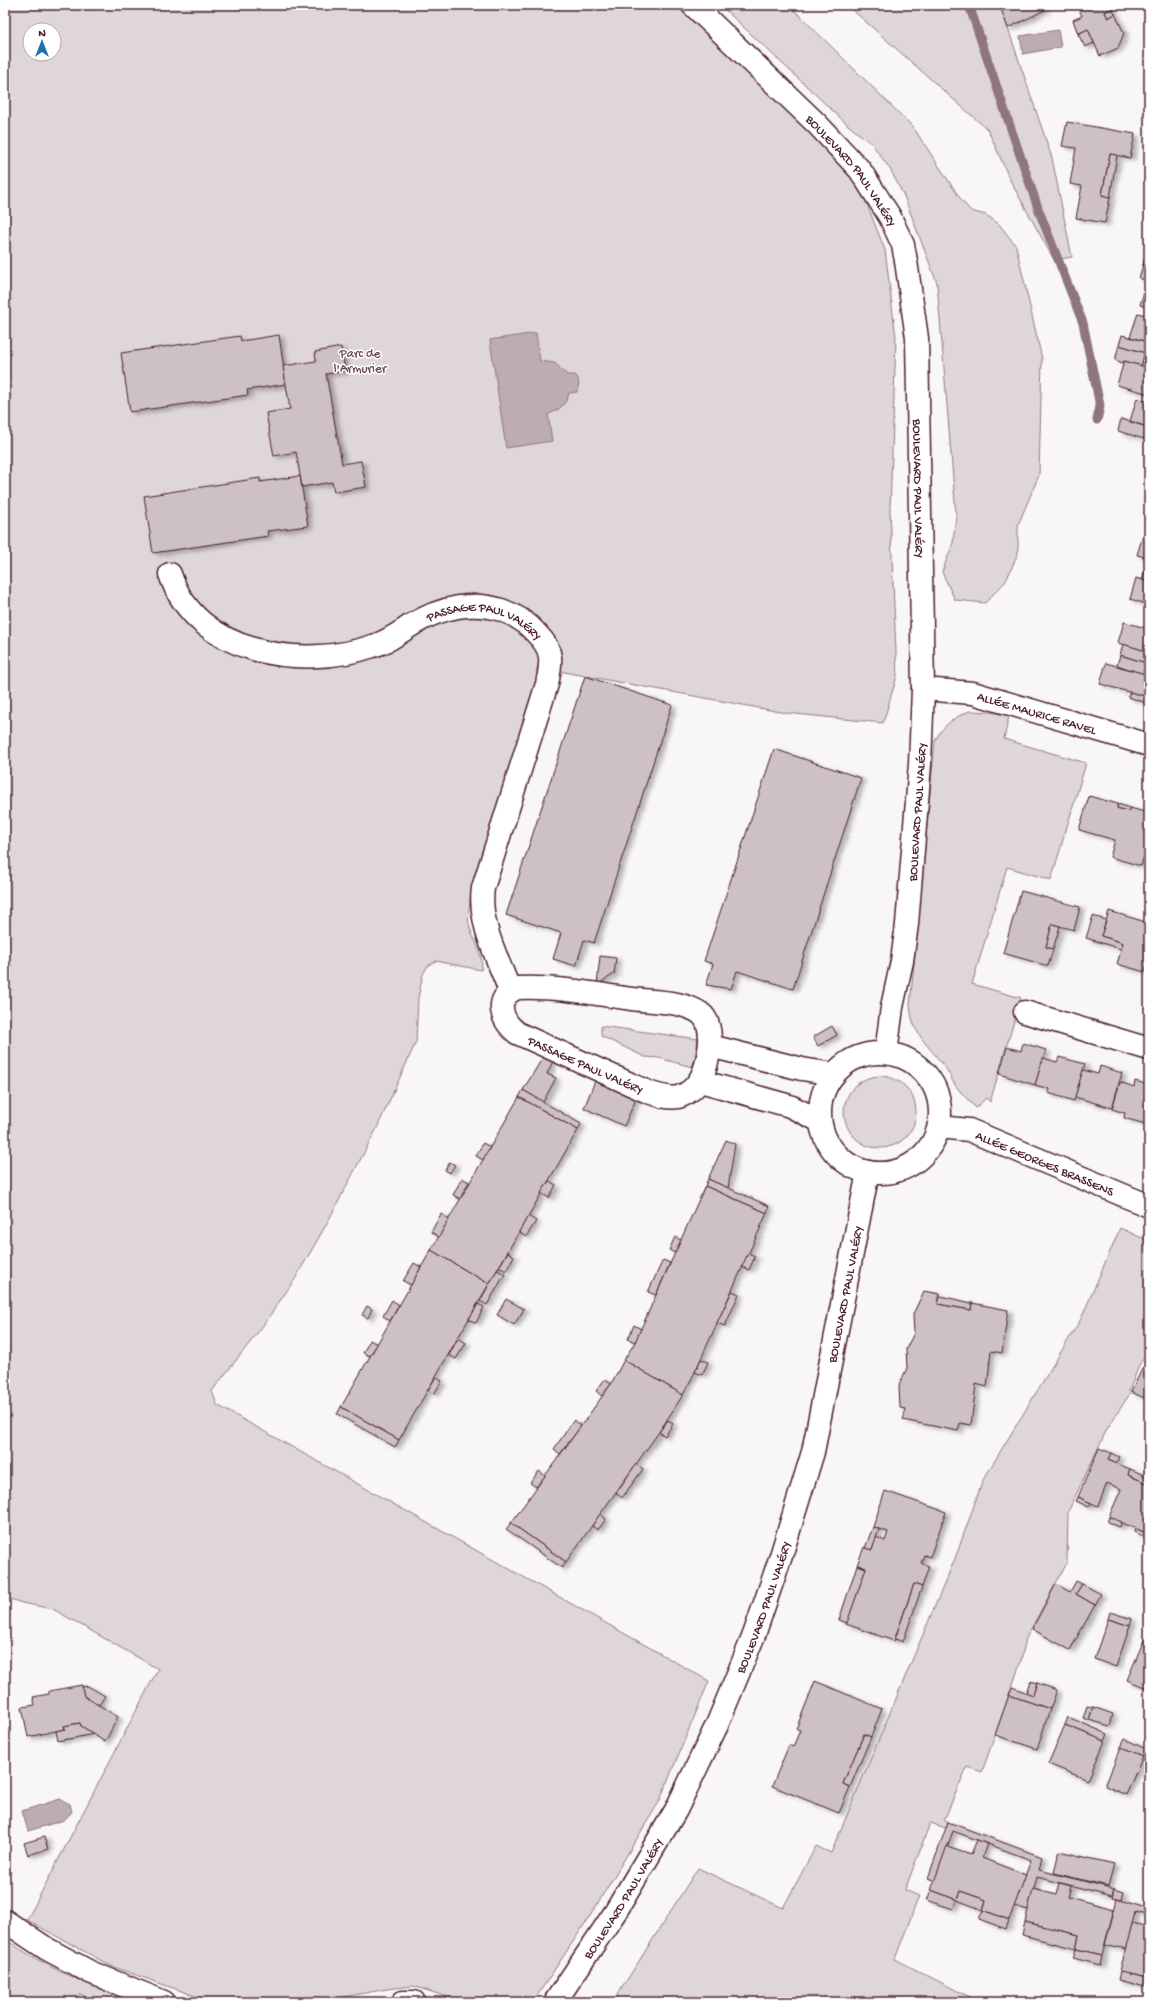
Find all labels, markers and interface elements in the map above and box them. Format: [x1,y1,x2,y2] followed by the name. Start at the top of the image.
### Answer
[22,22,62,62] north arrow
[38,28,46,40] text: N
[801,112,898,229] street label: BOULEVARD PAUL VALÉRY
[334,347,388,377] park label: Parc de l'Armurier
[908,418,927,558] street label: BOULEVARD PAUL VALÉRY
[424,601,544,644] street label: PASSAGE PAUL VALÉRY
[975,690,1099,739] street label: ALLÉE MAURICE RAVEL
[905,742,931,883] street label: BOULEVARD PAUL VALÉRY
[524,1033,645,1099] street label: PASSAGE PAUL VALÉRY
[973,1129,1117,1201] street label: ALLÉE GEORGES BRASSENS
[826,1225,867,1365] street label: BOULEVARD PAUL VALÉRY
[734,1540,795,1677] street label: BOULEVARD PAUL VALÉRY
[581,1836,667,1963] street label: BOULEVARD PAUL VALÉRY

